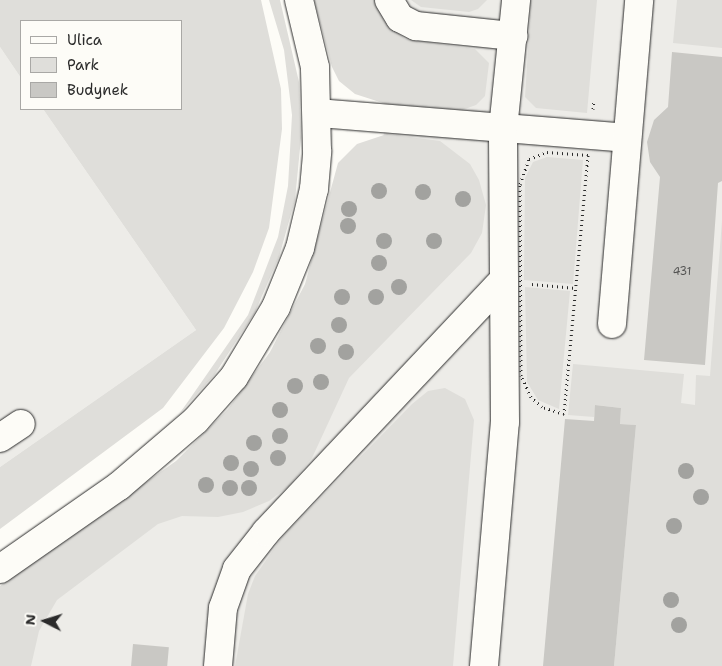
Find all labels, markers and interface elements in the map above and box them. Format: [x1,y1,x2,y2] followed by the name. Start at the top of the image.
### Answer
[20,20,182,110] legend
[67,30,102,50] text: Ulica
[67,55,99,75] text: Park
[67,80,128,100] text: Budynek
[673,265,691,279] house number: 431
[20,596,70,646] north arrow
[21,613,40,626] text: N

